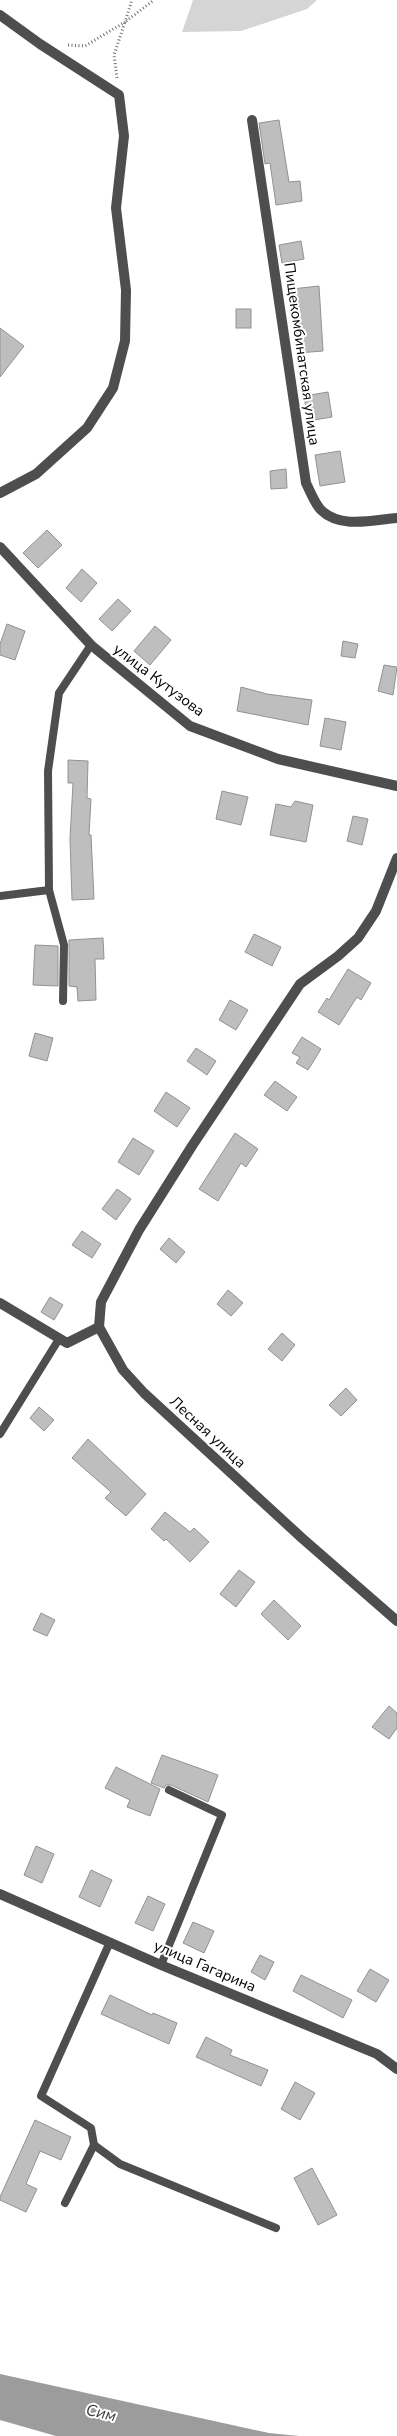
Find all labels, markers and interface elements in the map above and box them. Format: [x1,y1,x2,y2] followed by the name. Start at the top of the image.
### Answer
[279,261,325,447] street label: Пищекомбинатская улица
[109,639,209,721] street label: улица Кутузова
[166,1392,250,1472] street label: Лесная улица
[151,1935,259,1997] street label: улица Гагарина
[84,2399,118,2427] water label: Сим

